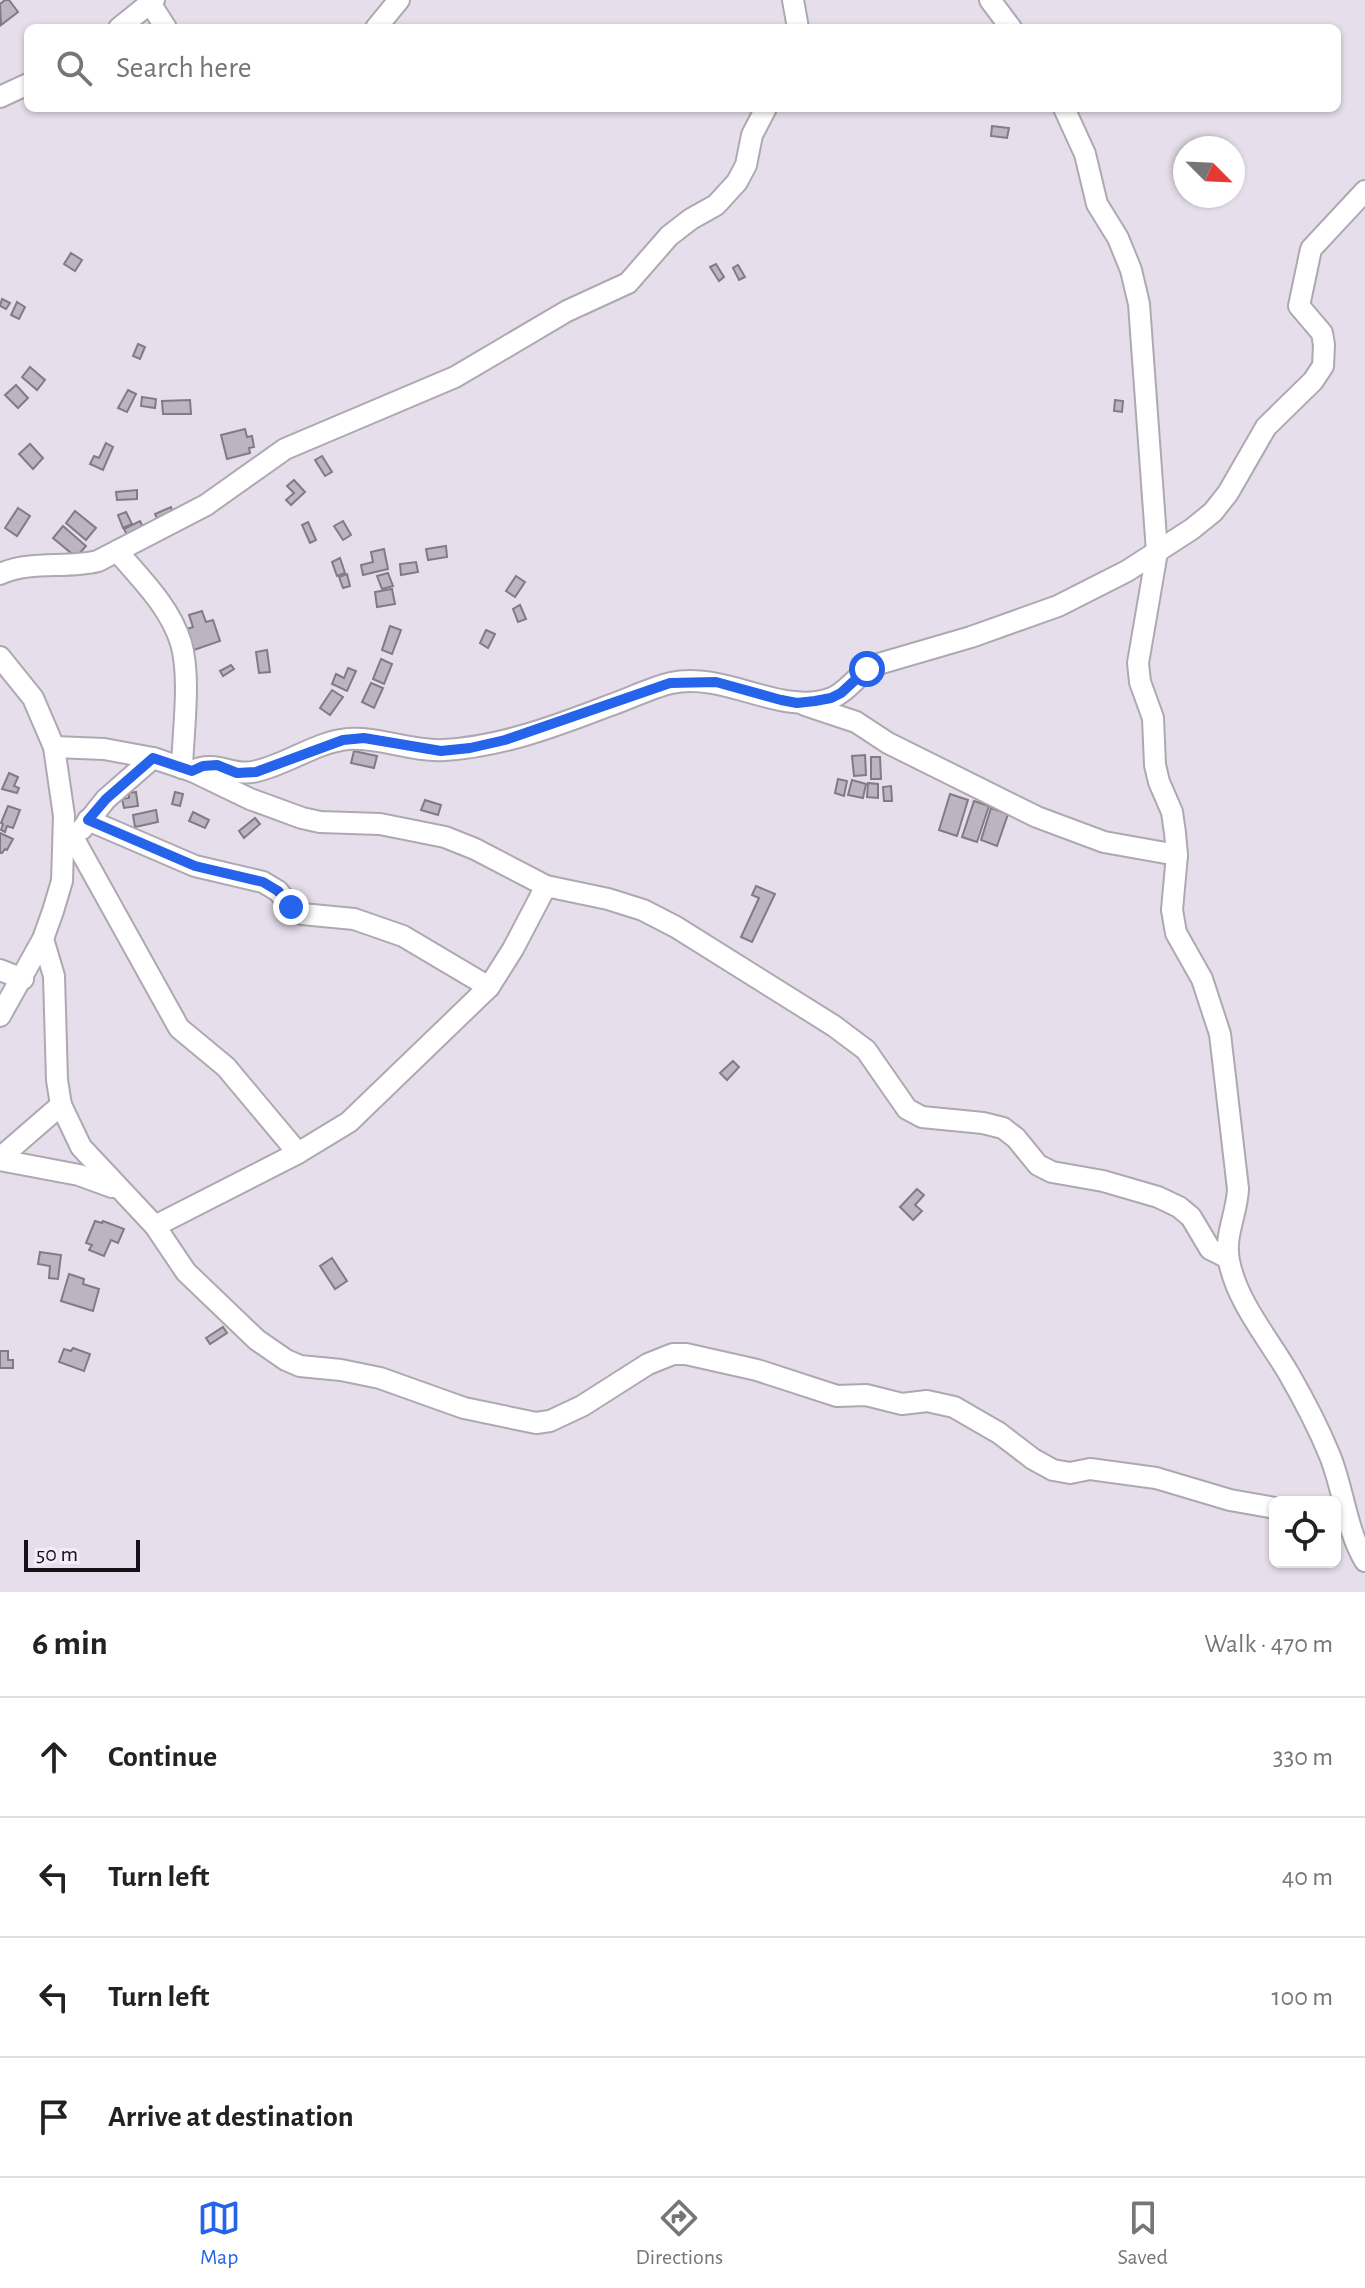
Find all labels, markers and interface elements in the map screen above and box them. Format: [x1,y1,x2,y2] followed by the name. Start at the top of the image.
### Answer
[24,24,1341,112] search box
[52,46,96,90] icon: search
[116,53,252,83] text: Search here
[1173,136,1245,208] north arrow
[849,651,885,687] route start
[273,889,309,925] route end
[1269,1496,1341,1568] map controls
[1269,1496,1341,1568] button: locate
[24,1536,140,1572] scale bar
[36,1543,78,1565] text: 50 m
[32,1627,108,1661] text: 6 min
[1204,1631,1333,1657] text: Walk · 470 m
[32,1735,76,1779] icon: ahead
[108,1742,217,1772] text: Continue
[1273,1744,1333,1770] text: 330 m
[32,1855,76,1899] icon: left
[108,1862,209,1892] text: Turn left
[1282,1864,1333,1890] text: 40 m
[32,1975,76,2019] icon: left
[108,1982,209,2012] text: Turn left
[1272,1984,1333,2010] text: 100 m
[32,2095,76,2139] icon: arrive
[108,2102,354,2132] text: Arrive at destination
[197,2196,241,2270] tab: Map
[635,2196,723,2270] tab: Directions
[1117,2196,1168,2270] tab: Saved

